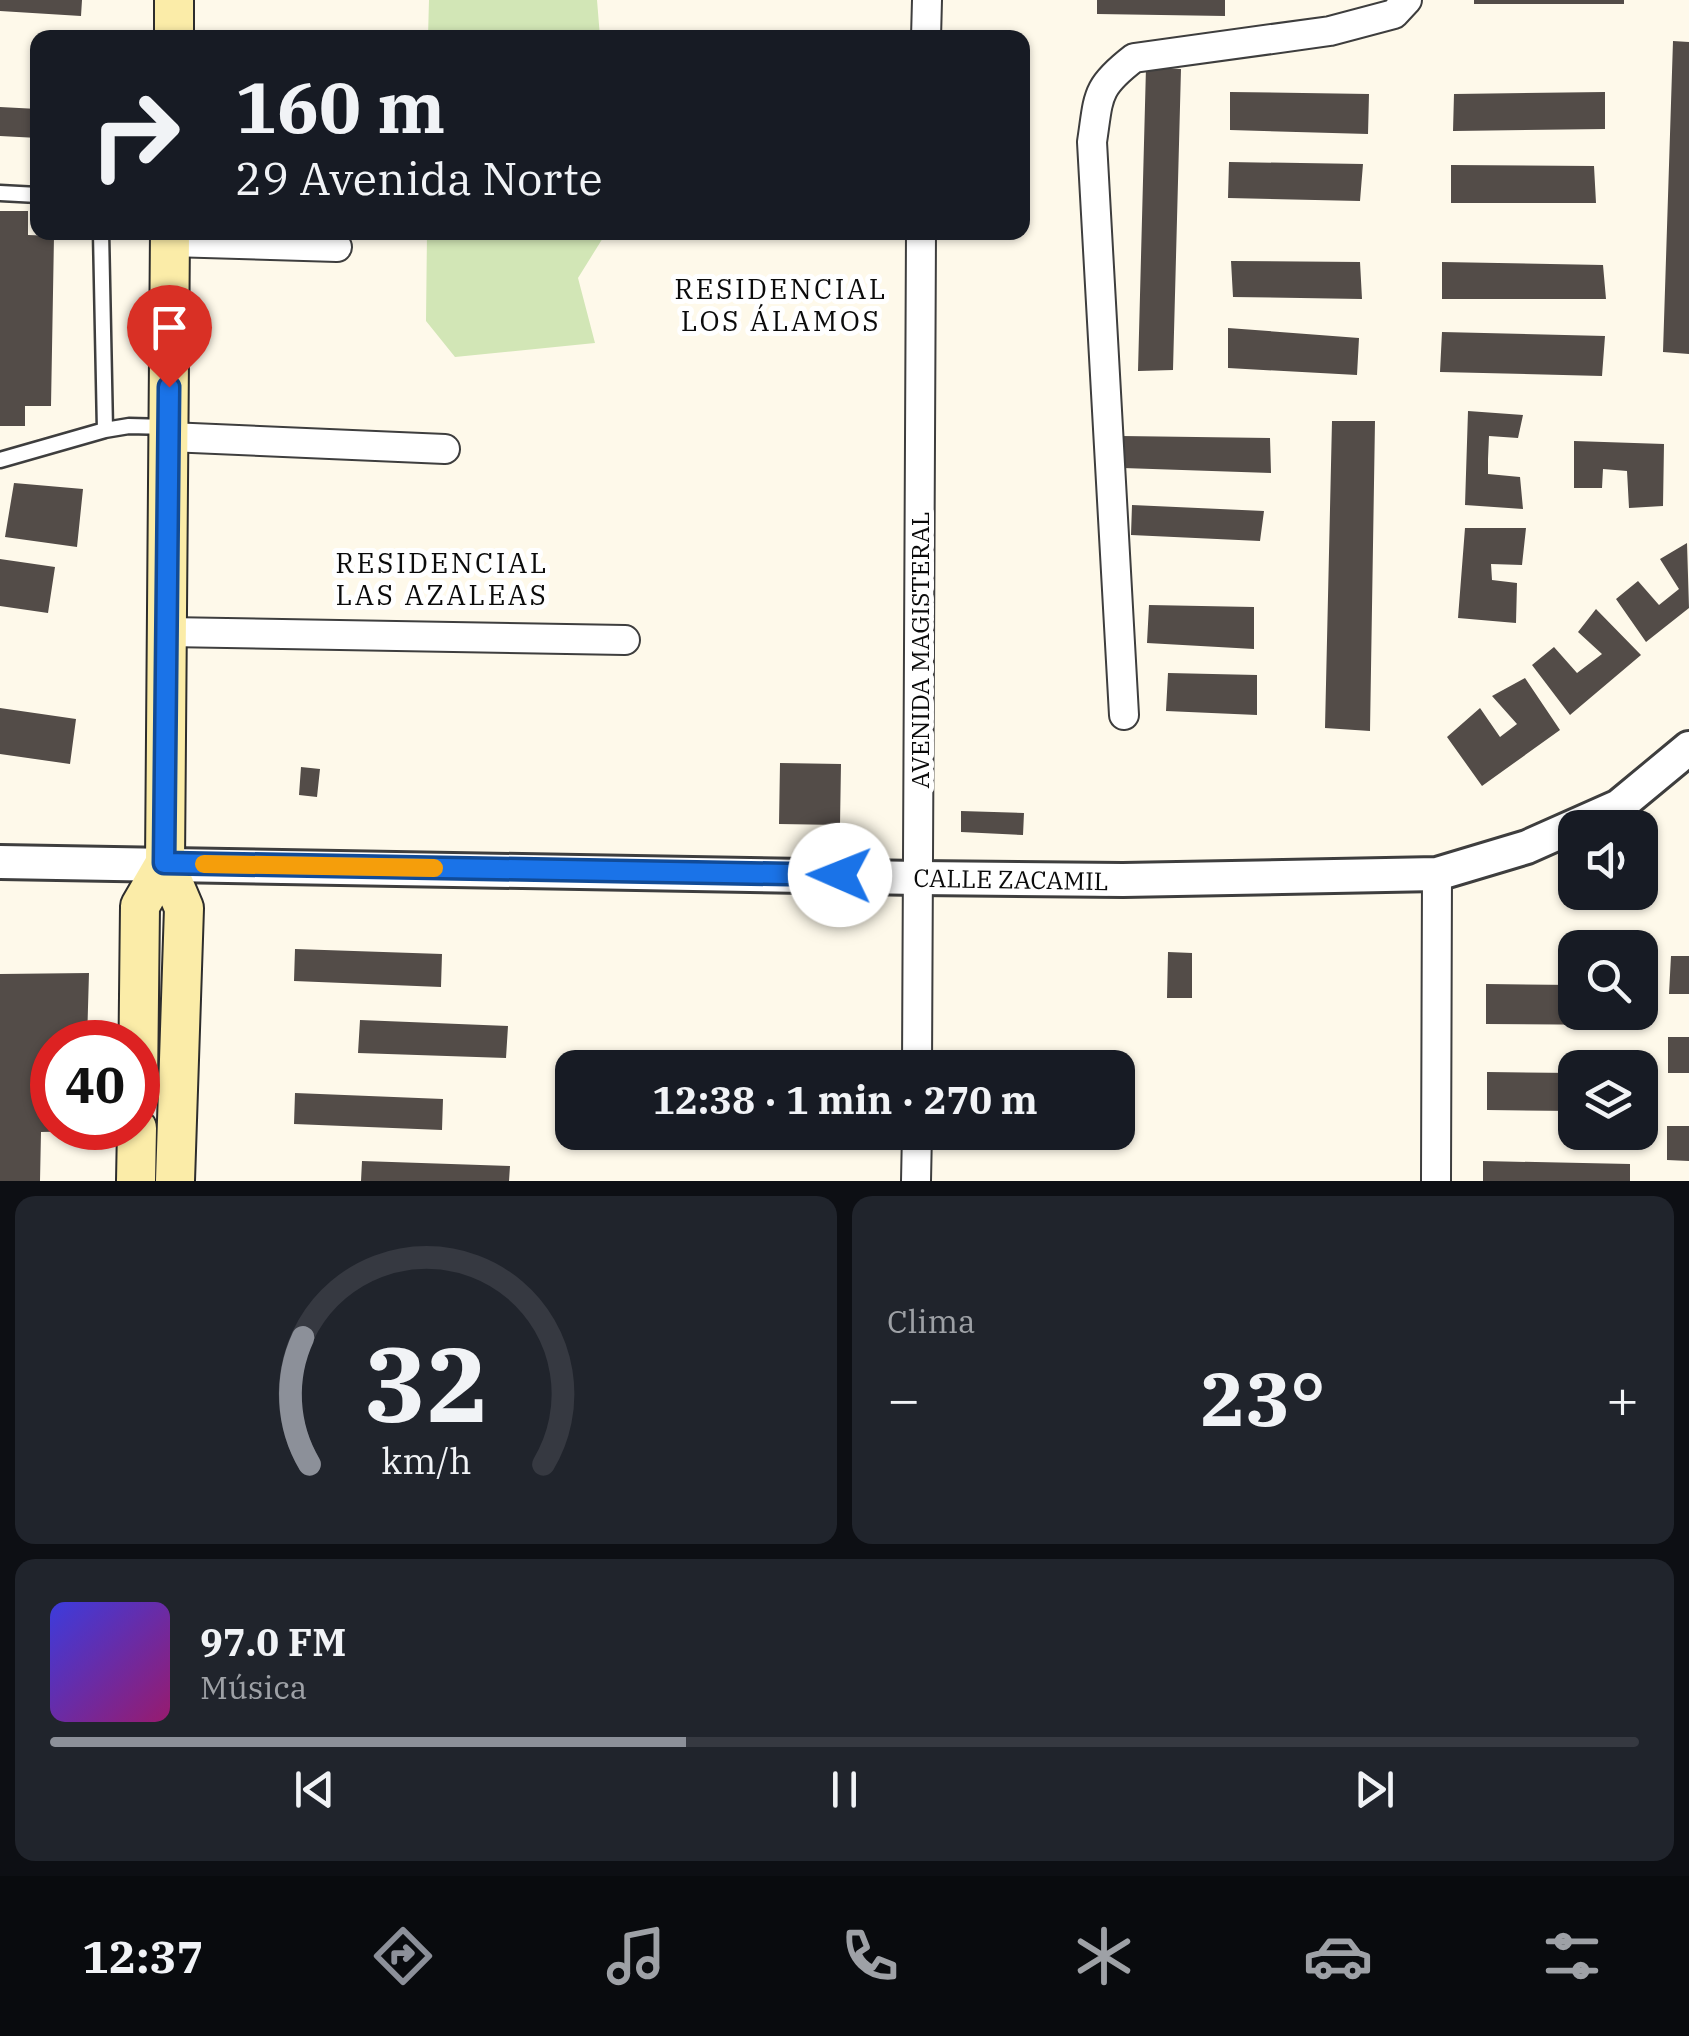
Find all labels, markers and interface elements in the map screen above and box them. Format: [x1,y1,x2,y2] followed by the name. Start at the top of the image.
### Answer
[235,61,445,152] text: 160 m
[70,70,200,200] icon: right
[235,149,603,207] text: 29 Avenida Norte
[674,270,888,339] district label: RESIDENCIAL LOS ÁLAMOS
[127,285,212,388] pin
[142,300,197,355] icon: arrive
[903,511,936,789] street label: AVENIDA MAGISTERAL
[335,544,549,613] district label: RESIDENCIAL LAS AZALEAS
[1558,810,1658,1150] map controls
[1558,810,1658,910] button: sound
[788,823,892,927] position arrow
[913,861,1109,897] street label: CALLE ZACAMIL
[1558,930,1658,1030] button: search
[30,1020,160,1150] speed limit sign: 40
[1558,1050,1658,1150] button: layers
[652,1075,1038,1124] text: 12:38 · 1 min · 270 m
[887,1300,975,1342] text: Clima
[364,1315,488,1451] text: 32
[1200,1349,1326,1447] text: 23°
[887,1363,920,1434] text: −
[1606,1363,1639,1434] text: +
[381,1437,471,1484] text: km/h
[200,1617,346,1666] text: 97.0 FM
[200,1666,307,1708] text: Música
[287,1762,342,1817] icon: previous
[817,1762,872,1817] icon: pause
[1347,1762,1402,1817] icon: next
[368,1921,438,1991] icon: directions
[601,1921,671,1991] icon: music
[835,1921,905,1991] icon: phone
[1069,1921,1139,1991] icon: climate
[1303,1921,1373,1991] icon: car
[1537,1921,1607,1991] icon: filters
[82,1927,204,1985] text: 12:37

